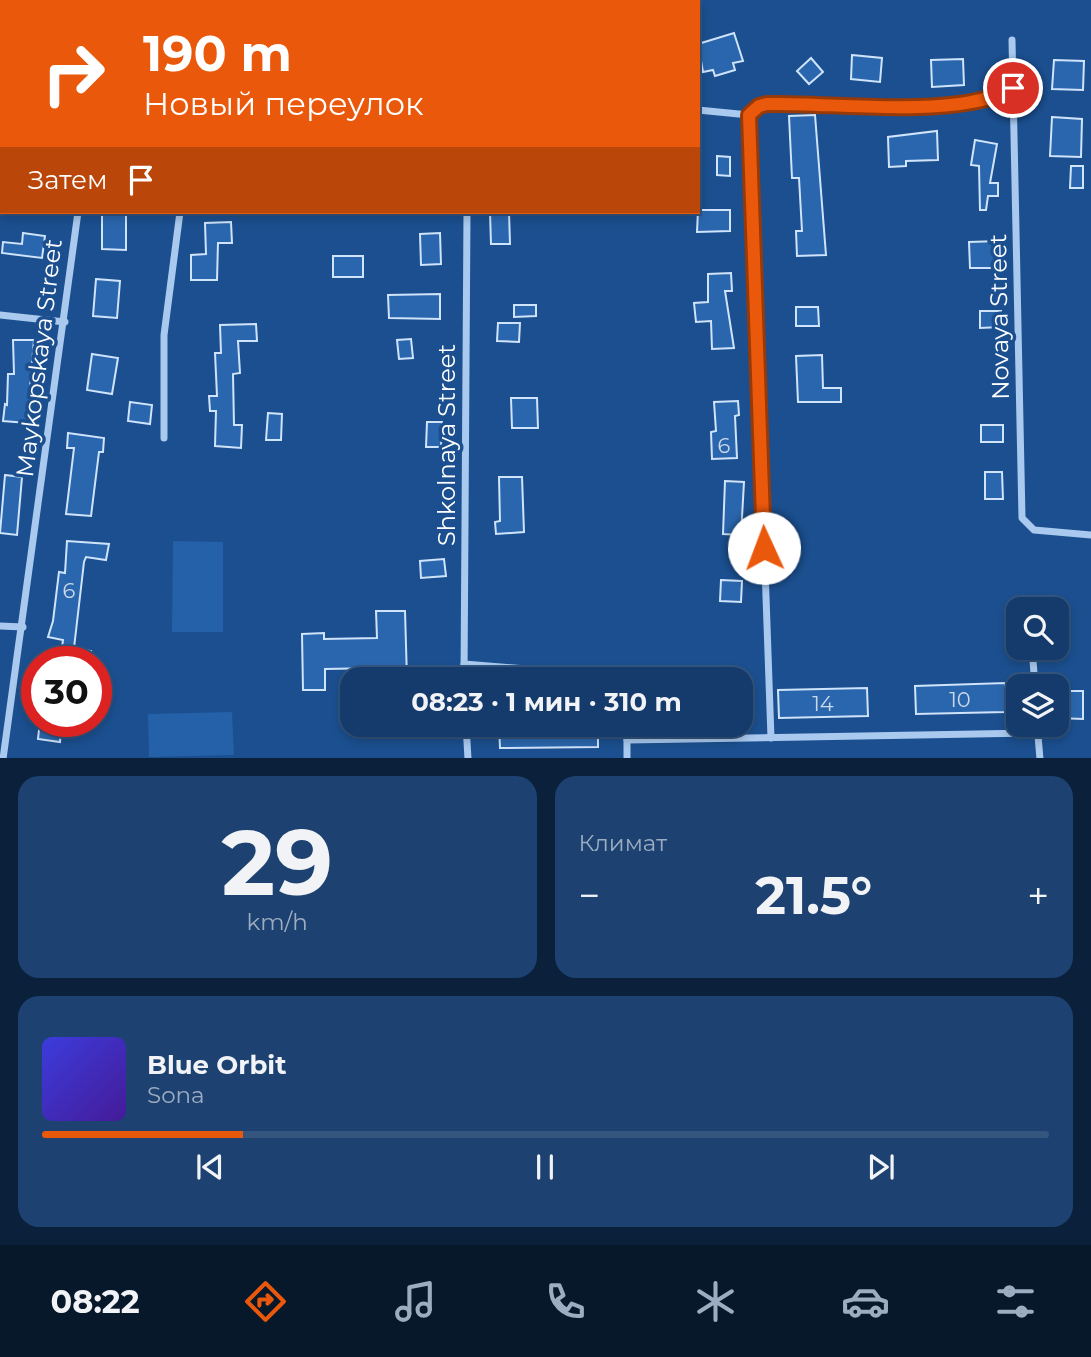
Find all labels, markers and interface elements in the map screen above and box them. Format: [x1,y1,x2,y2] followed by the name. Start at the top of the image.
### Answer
[143,24,292,83] text: 190 m
[28,28,119,119] icon: right
[983,58,1043,118] pin
[994,69,1032,107] icon: arrive
[143,84,424,123] text: Новый переулок
[122,161,160,199] icon: arrive
[28,164,108,196] text: Затем
[983,234,1015,400] street label: Novaya Street
[10,237,68,479] street label: Maykopskaya Street
[432,344,461,546] street label: Shkolnaya Street
[718,433,731,458] house number: 6
[727,511,801,585] position arrow
[63,578,76,603] house number: 6
[1006,597,1069,737] map controls
[1006,597,1069,660] button: search
[21,646,112,737] speed limit sign: 30
[1006,674,1069,737] button: layers
[411,686,682,718] text: 08:23 · 1 мин · 310 m
[949,687,971,712] house number: 10
[812,691,834,716] house number: 14
[221,807,333,918] text: 29
[579,829,667,857] text: Климат
[755,864,872,927] text: 21.5°
[579,872,600,919] text: −
[1027,872,1049,919] text: +
[247,908,308,936] text: km/h
[147,1049,286,1081] text: Blue Orbit
[147,1081,205,1109] text: Sona
[191,1148,229,1186] icon: previous
[526,1148,564,1186] icon: pause
[862,1148,900,1186] icon: next
[241,1277,290,1326] icon: directions
[391,1277,440,1326] icon: music
[541,1277,590,1326] icon: phone
[691,1277,740,1326] icon: climate
[841,1277,890,1326] icon: car
[991,1277,1040,1326] icon: filters
[51,1282,140,1321] text: 08:22

